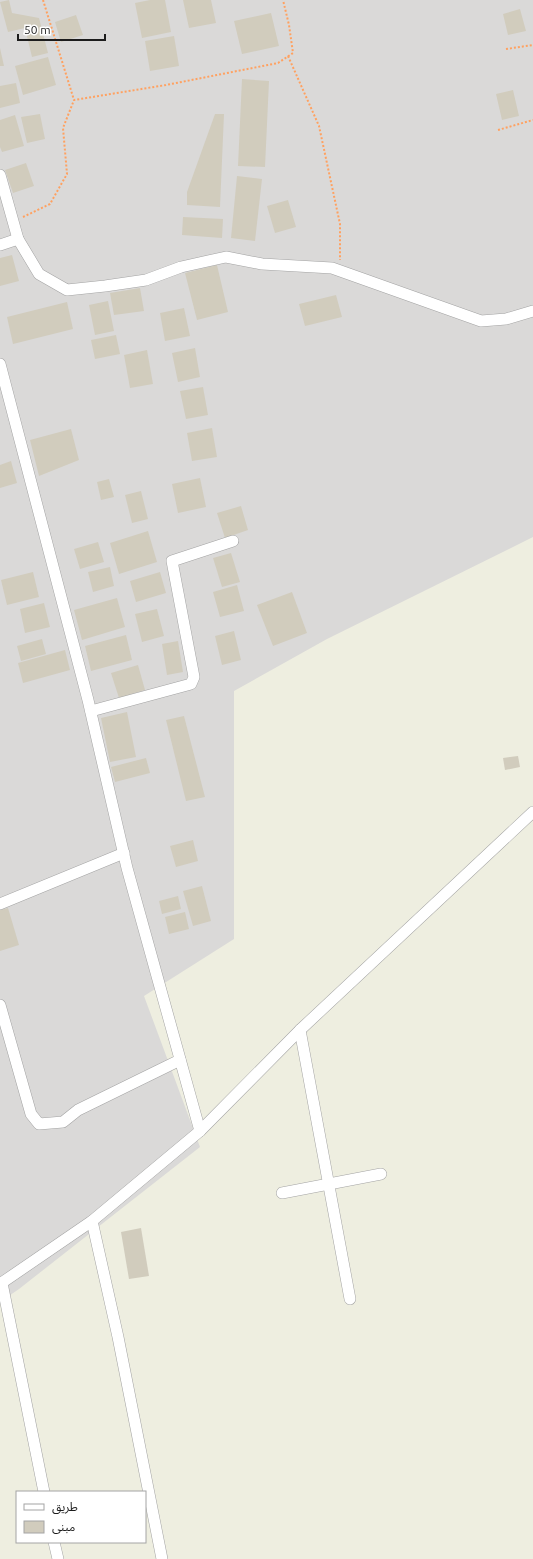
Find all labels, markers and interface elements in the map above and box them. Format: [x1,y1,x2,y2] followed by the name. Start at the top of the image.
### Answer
[18,16,105,42] scale bar
[24,23,51,36] text: 50 m
[16,1491,146,1543] legend
[52,1500,78,1515] text: طريق
[52,1520,75,1534] text: مبنى

